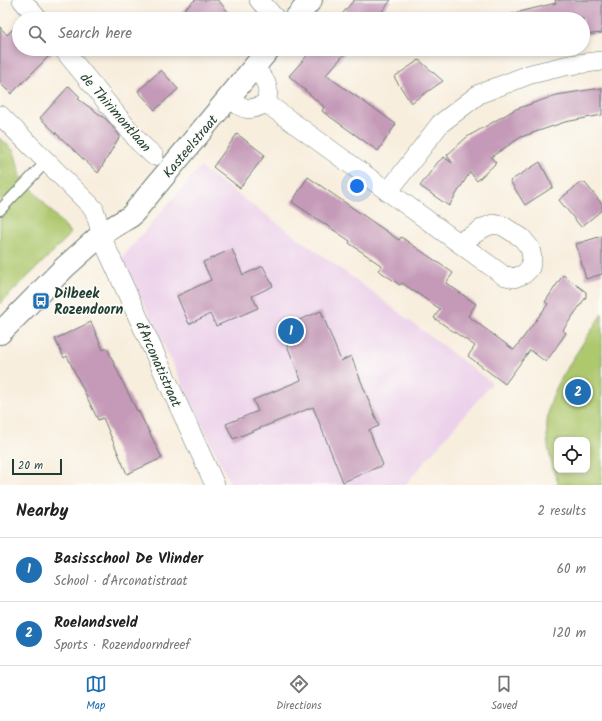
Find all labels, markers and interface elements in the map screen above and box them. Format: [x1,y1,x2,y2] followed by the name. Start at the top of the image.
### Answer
[12,12,590,56] search box
[58,22,132,46] text: Search here
[26,23,48,45] icon: search
[74,68,156,157] street label: de Thirimontlaan
[158,110,224,183] street label: Kasteelstraat
[347,176,367,196] your location
[54,283,123,321] place label: Dilbeek Rozendoorn
[31,291,51,311] bus stop icon: Dilbeek Rozendoorn
[278,316,304,346] pin: 1
[129,318,187,411] street label: d'Arconatistraat
[565,377,591,407] pin: 2
[554,437,590,473] map controls
[554,437,590,473] button: locate
[12,457,62,476] scale bar
[18,457,43,475] text: 20 m
[16,498,68,525] text: Nearby
[538,501,586,522] text: 2 results
[54,547,203,571] text: Basisschool De Vlinder
[27,559,31,580] text: 1
[557,559,586,580] text: 60 m
[54,571,188,592] text: School · d'Arconatistraat
[54,611,138,635] text: Roelandsveld
[25,623,33,644] text: 2
[552,623,586,644] text: 120 m
[54,635,190,656] text: Sports · Rozendoorndreef
[85,673,107,715] tab: Map
[276,673,322,715] tab: Directions
[491,673,517,715] tab: Saved

